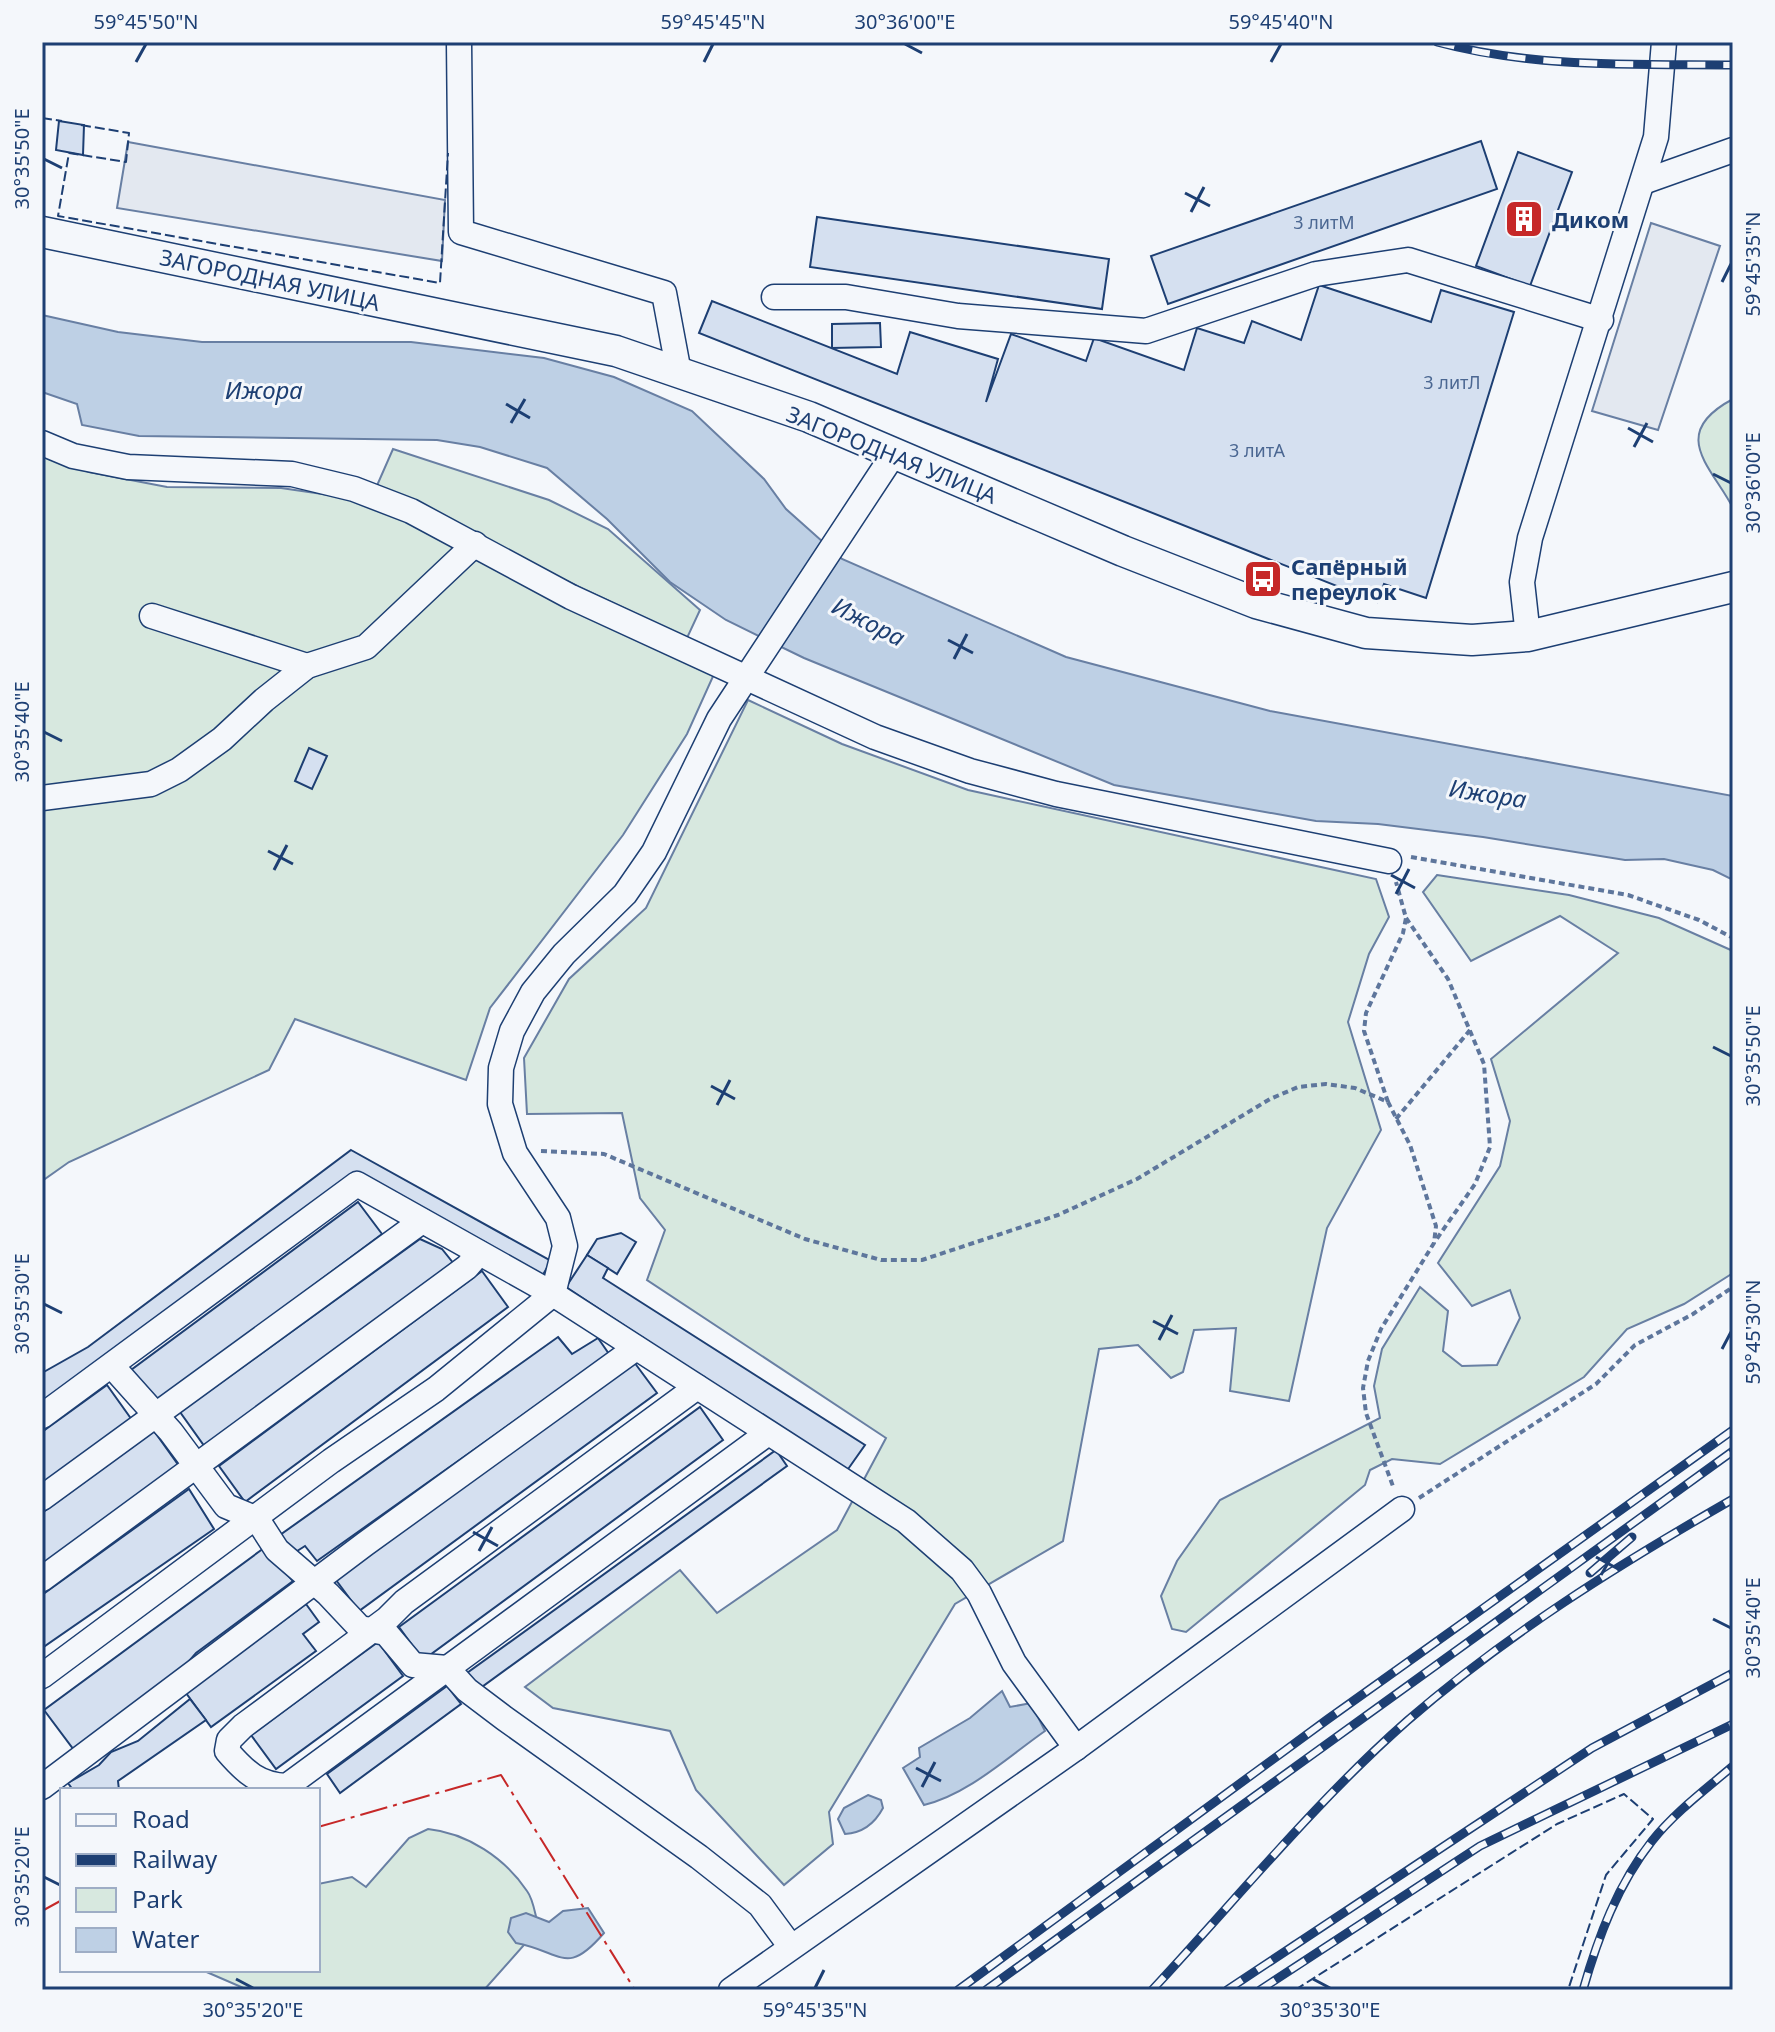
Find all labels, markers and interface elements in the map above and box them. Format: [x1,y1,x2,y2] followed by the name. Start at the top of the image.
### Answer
[93,8,199,35] text: 59°45'50"N
[660,8,766,35] text: 59°45'45"N
[855,8,955,35] text: 30°36'00"E
[1228,8,1334,35] text: 59°45'40"N
[8,109,35,209] text: 30°35'50"E
[1503,198,1545,240] building icon: Диком
[1552,204,1629,234] place label: Диком
[1293,210,1355,234] house number: 3 литМ
[1739,211,1766,317] text: 59°45'35"N
[157,241,384,317] street label: ЗАГОРОДНАЯ УЛИЦА
[1423,370,1481,394] house number: 3 литЛ
[225,373,303,406] water label: Ижора
[782,398,1002,510] street label: ЗАГОРОДНАЯ УЛИЦА
[1739,433,1766,533] text: 30°36'00"E
[1229,438,1286,462] house number: 3 литА
[1291,551,1407,606] place label: Сапёрный переулок
[1242,558,1284,600] bus stop icon: Сапёрный переулок
[827,589,912,654] water label: Ижора
[8,682,35,782] text: 30°35'40"E
[1447,771,1529,815] water label: Ижора
[1739,1006,1766,1106] text: 30°35'50"E
[8,1254,35,1354] text: 30°35'30"E
[1739,1279,1766,1385] text: 59°45'30"N
[1739,1578,1766,1678] text: 30°35'40"E
[60,1788,320,1972] legend
[132,1802,190,1835] text: Road
[8,1827,35,1927] text: 30°35'20"E
[132,1842,218,1875] text: Railway
[132,1882,183,1915] text: Park
[132,1922,200,1955] text: Water
[203,1996,303,2023] text: 30°35'20"E
[762,1996,868,2023] text: 59°45'35"N
[1280,1996,1380,2023] text: 30°35'30"E

